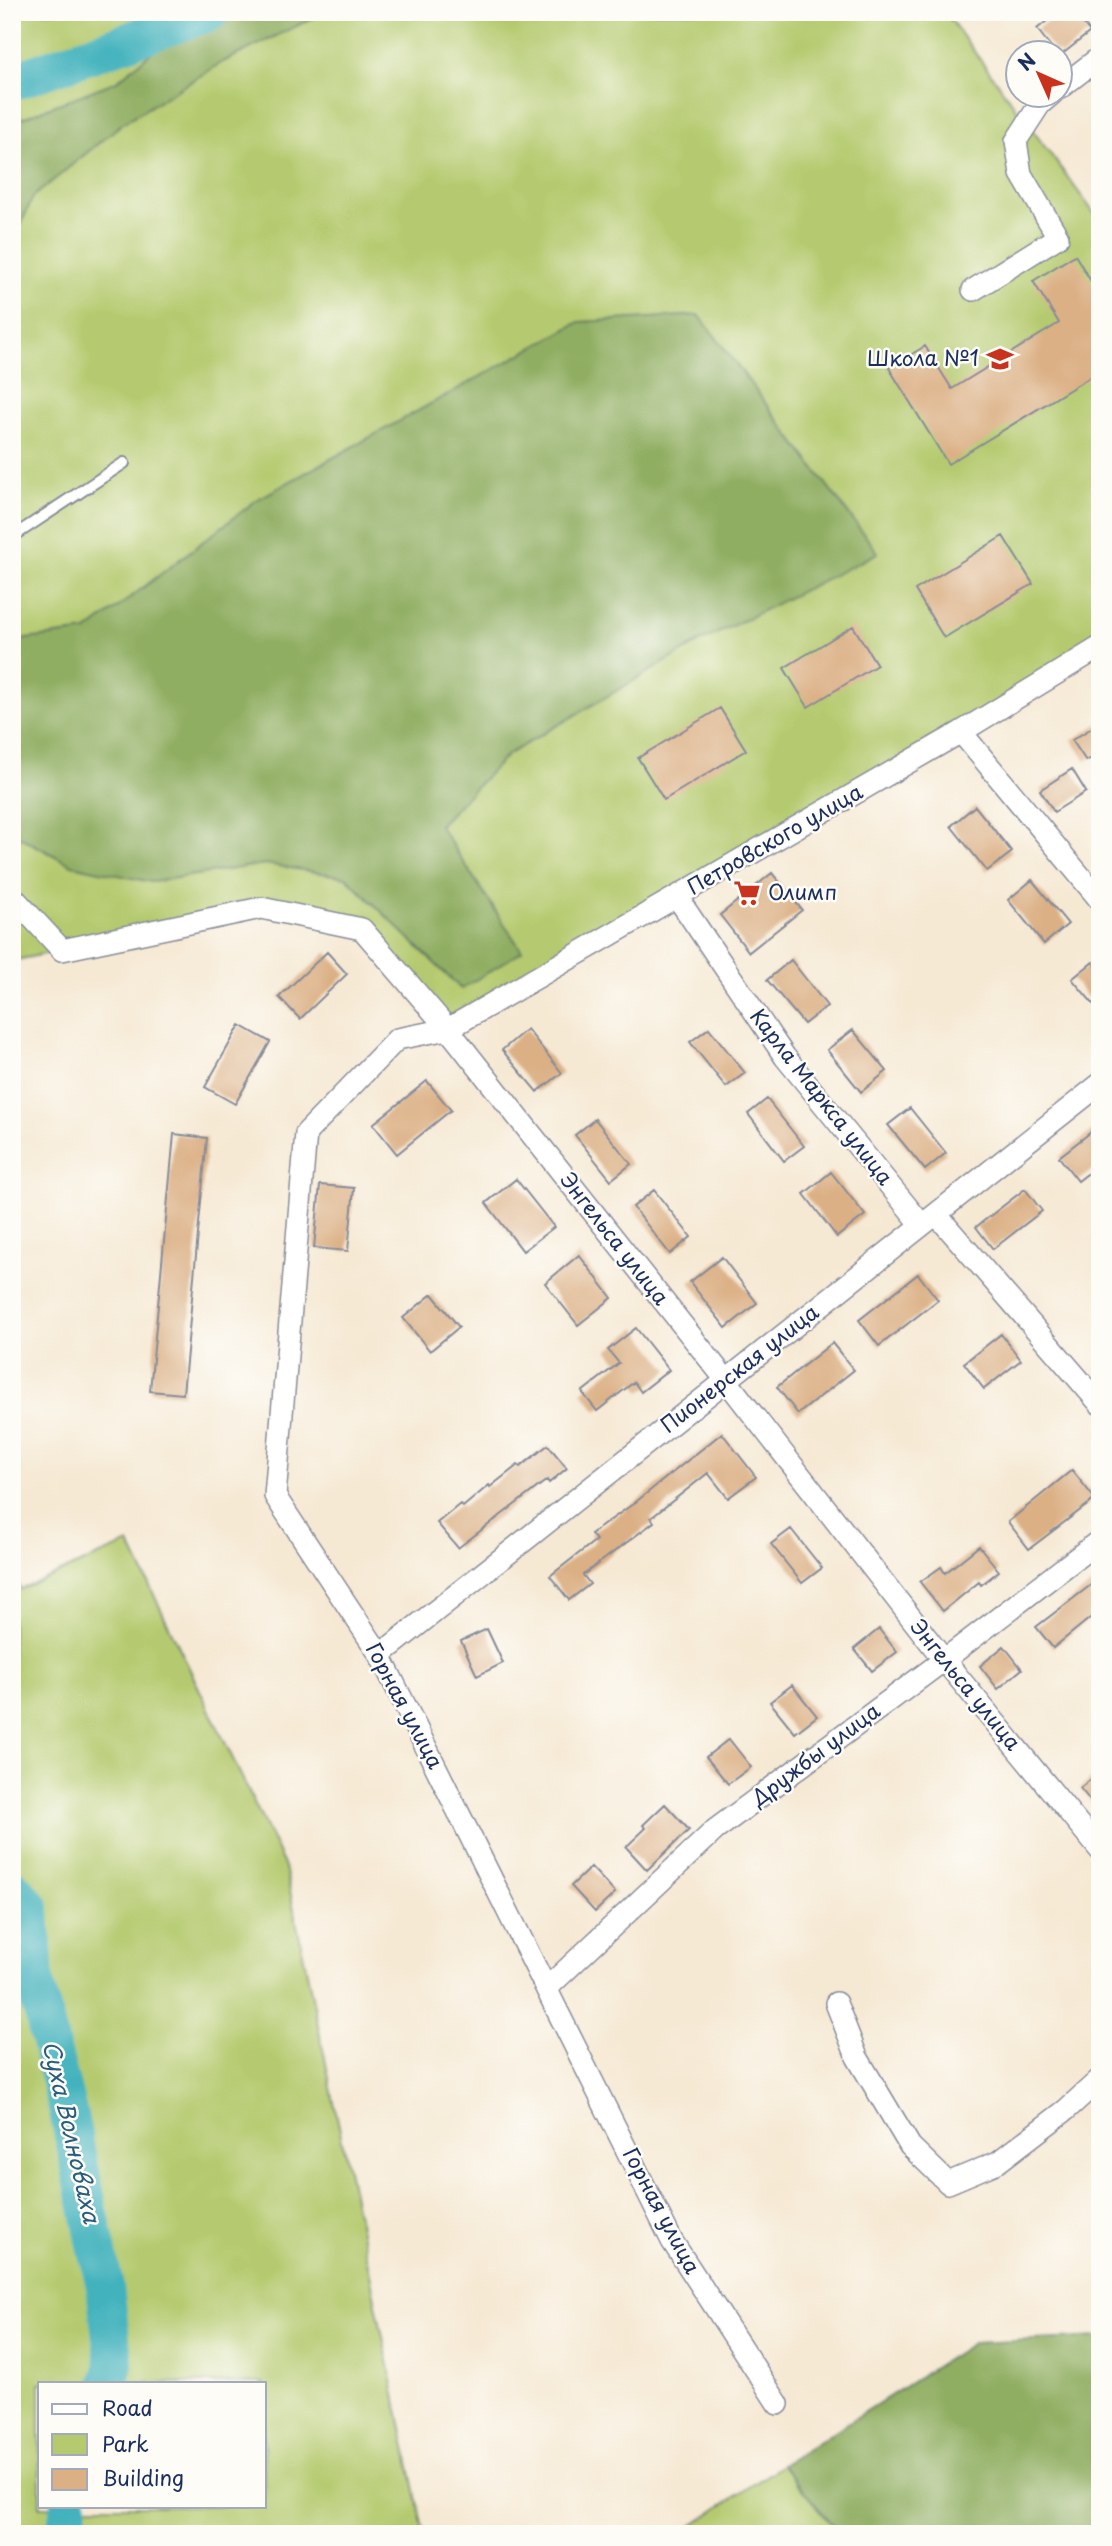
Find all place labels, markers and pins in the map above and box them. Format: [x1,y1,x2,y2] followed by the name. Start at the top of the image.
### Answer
[867,341,979,373] place label: Школа №1
[985,344,1015,374] school or university icon: Школа №1
[768,875,837,907] place label: Олимп
[732,878,762,908] supermarket icon: Олимп

